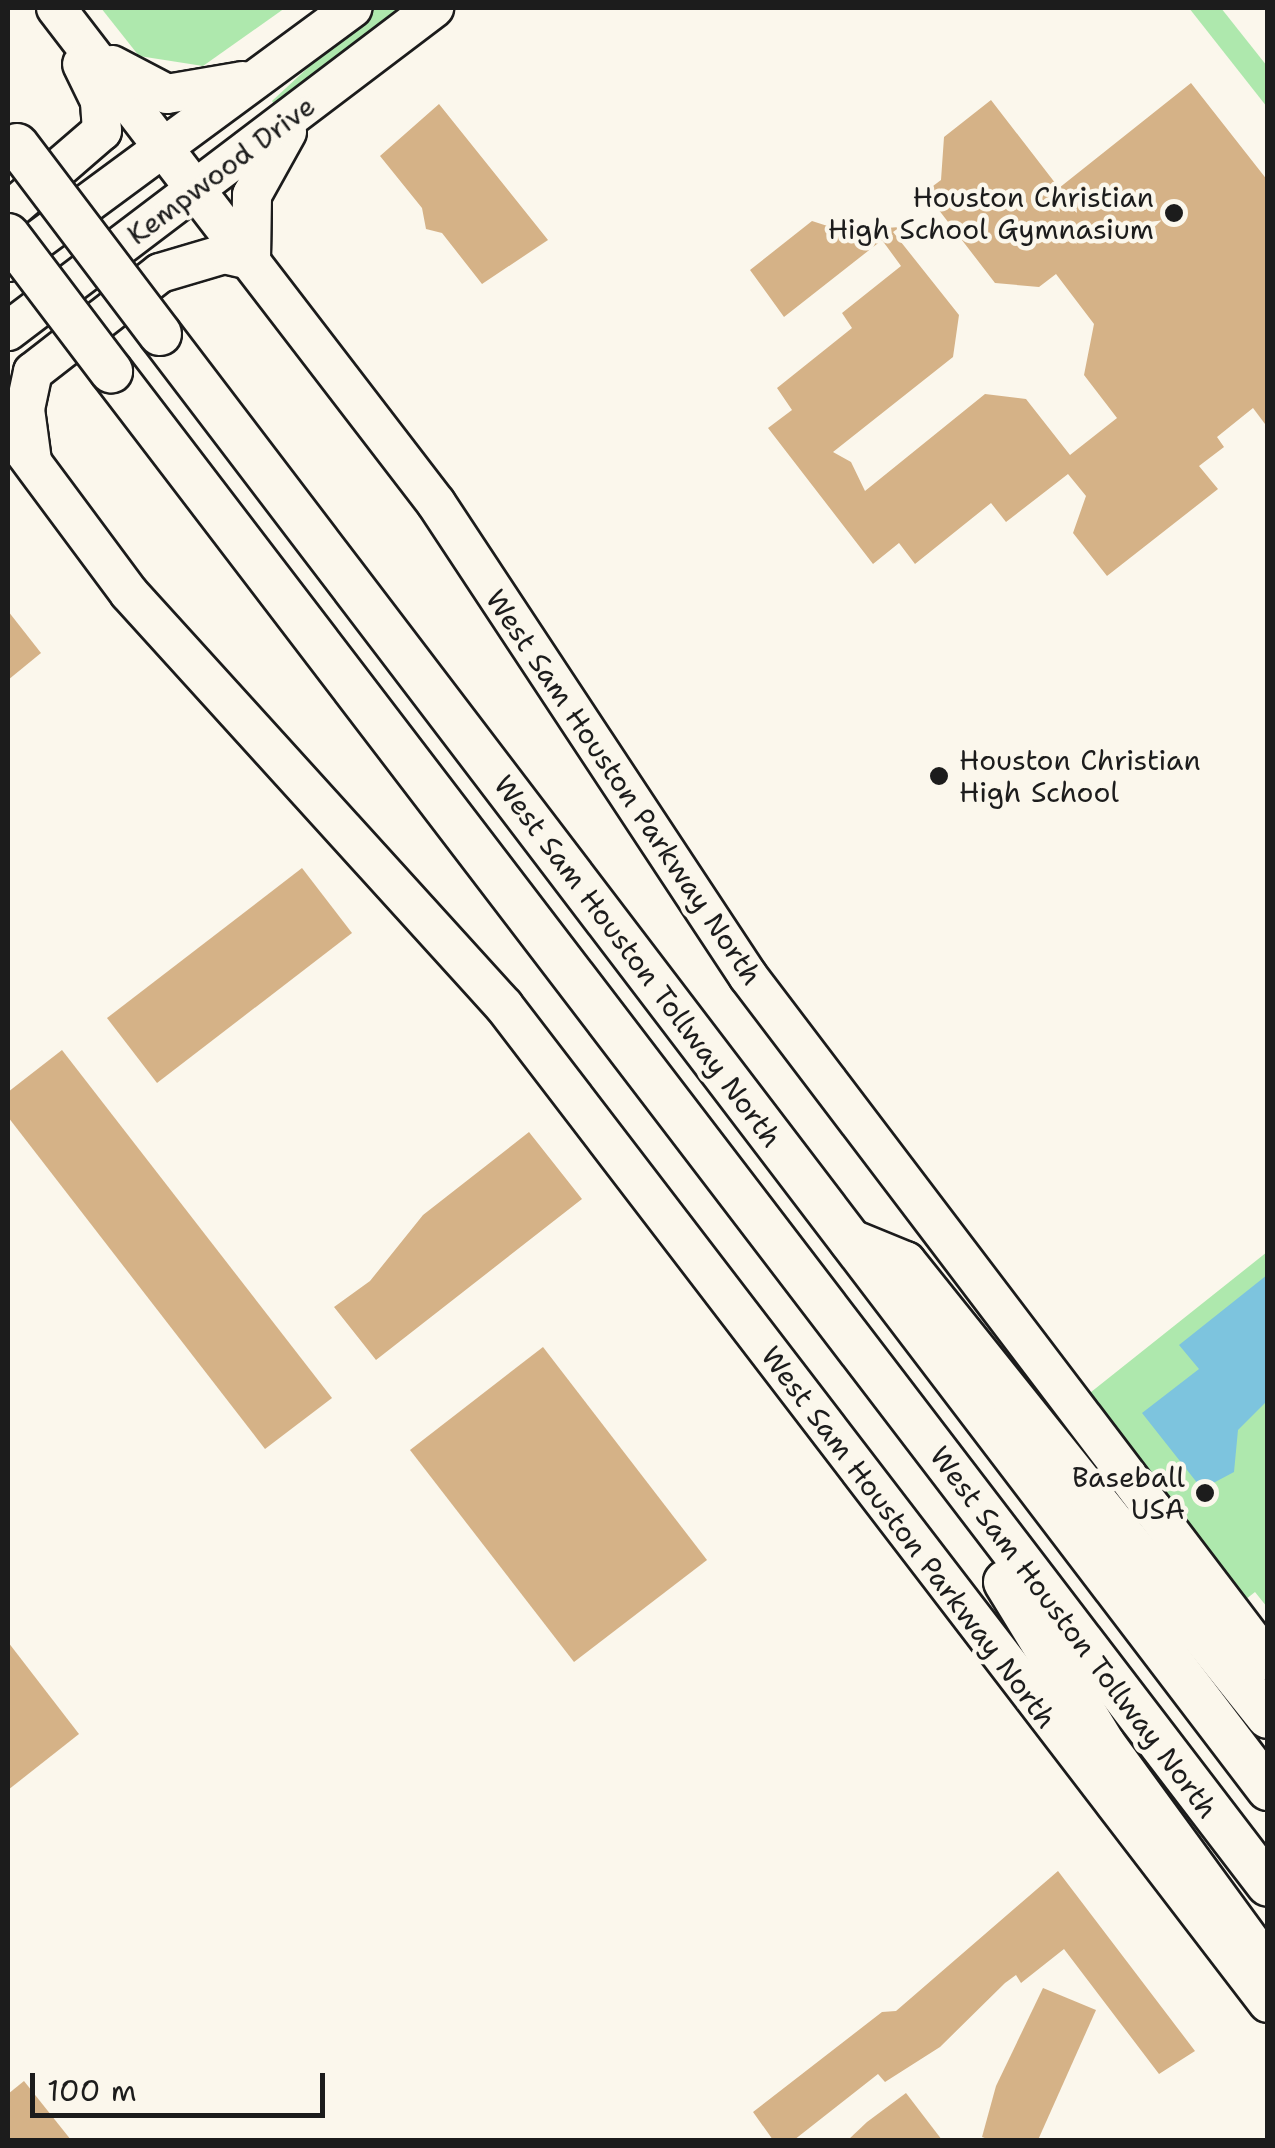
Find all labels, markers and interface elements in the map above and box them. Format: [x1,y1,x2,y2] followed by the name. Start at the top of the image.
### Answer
[121,89,321,251] street label: Kempwood Drive
[828,180,1154,246] place label: Houston Christian High School Gymnasium
[1163,202,1185,224] marker: Houston Christian High School Gymnasium
[479,583,769,991] street label: West Sam Houston Parkway North
[959,743,1201,809] place label: Houston Christian High School
[928,765,950,787] marker: Houston Christian High School
[487,768,789,1154] street label: West Sam Houston Tollway North
[754,1339,1064,1735] street label: West Sam Houston Parkway North
[923,1439,1225,1825] street label: West Sam Houston Tollway North
[1072,1460,1185,1526] place label: Baseball USA
[1194,1482,1216,1504] marker: Baseball USA
[35,2053,330,2115] scale bar
[47,2070,137,2111] text: 100 m

